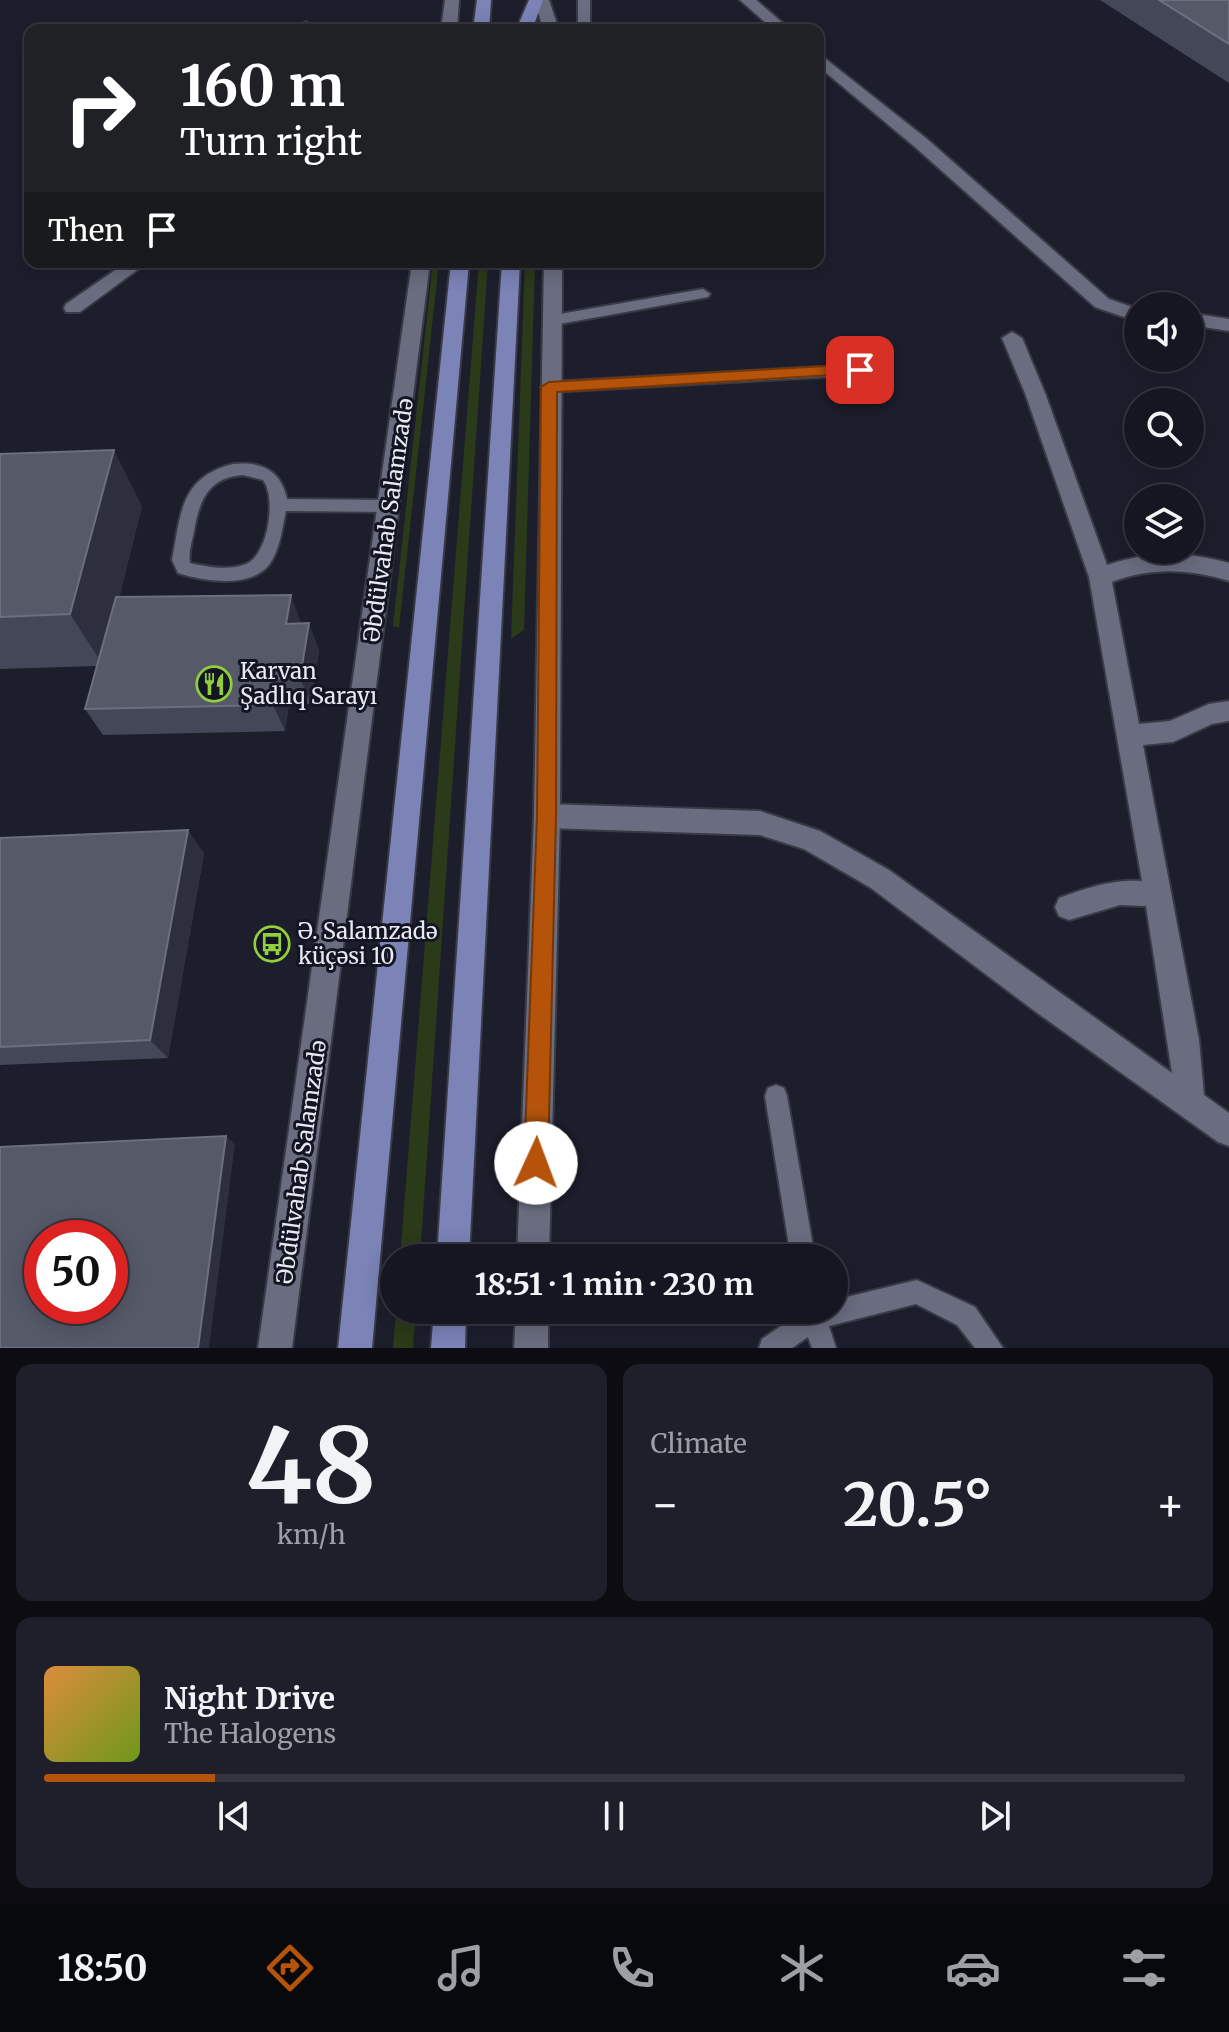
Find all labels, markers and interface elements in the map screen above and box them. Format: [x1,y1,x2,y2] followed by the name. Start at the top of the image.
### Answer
[180,51,345,121] text: 160 m
[48,56,152,160] icon: right
[180,120,362,165] text: Turn right
[140,208,184,252] icon: arrive
[48,211,124,249] text: Then
[1124,292,1204,564] map controls
[1124,292,1204,372] button: sound
[826,336,894,404] pin
[838,348,882,392] icon: arrive
[1124,388,1204,468] button: search
[357,396,419,644] street label: Əbdülvahab Salamzadə
[1124,484,1204,564] button: layers
[240,657,377,710] place label: Karvan Şadlıq Sarayı
[195,665,233,703] restaurant icon: Karvan Şadlıq Sarayı
[298,917,438,970] place label: Ə. Salamzadə küçəsi 10
[253,925,291,963] bus stop icon: Ə. Salamzadə küçəsi 10
[270,1038,332,1286] street label: Əbdülvahab Salamzadə
[494,1121,578,1205] position arrow
[24,1220,128,1324] speed limit sign: 50
[474,1265,754,1303] text: 18:51 · 1 min · 230 m
[246,1401,376,1531] text: 48
[651,1427,747,1460] text: Climate
[843,1467,993,1542] text: 20.5°
[651,1477,680,1532] text: −
[1156,1477,1185,1532] text: +
[277,1518,346,1551] text: km/h
[164,1679,335,1717] text: Night Drive
[164,1717,336,1750] text: The Halogens
[212,1794,256,1838] icon: previous
[592,1794,636,1838] icon: pause
[973,1794,1017,1838] icon: next
[262,1940,318,1996] icon: directions
[433,1940,489,1996] icon: music
[604,1940,660,1996] icon: phone
[774,1940,830,1996] icon: climate
[945,1940,1001,1996] icon: car
[1116,1940,1172,1996] icon: filters
[57,1946,148,1991] text: 18:50

